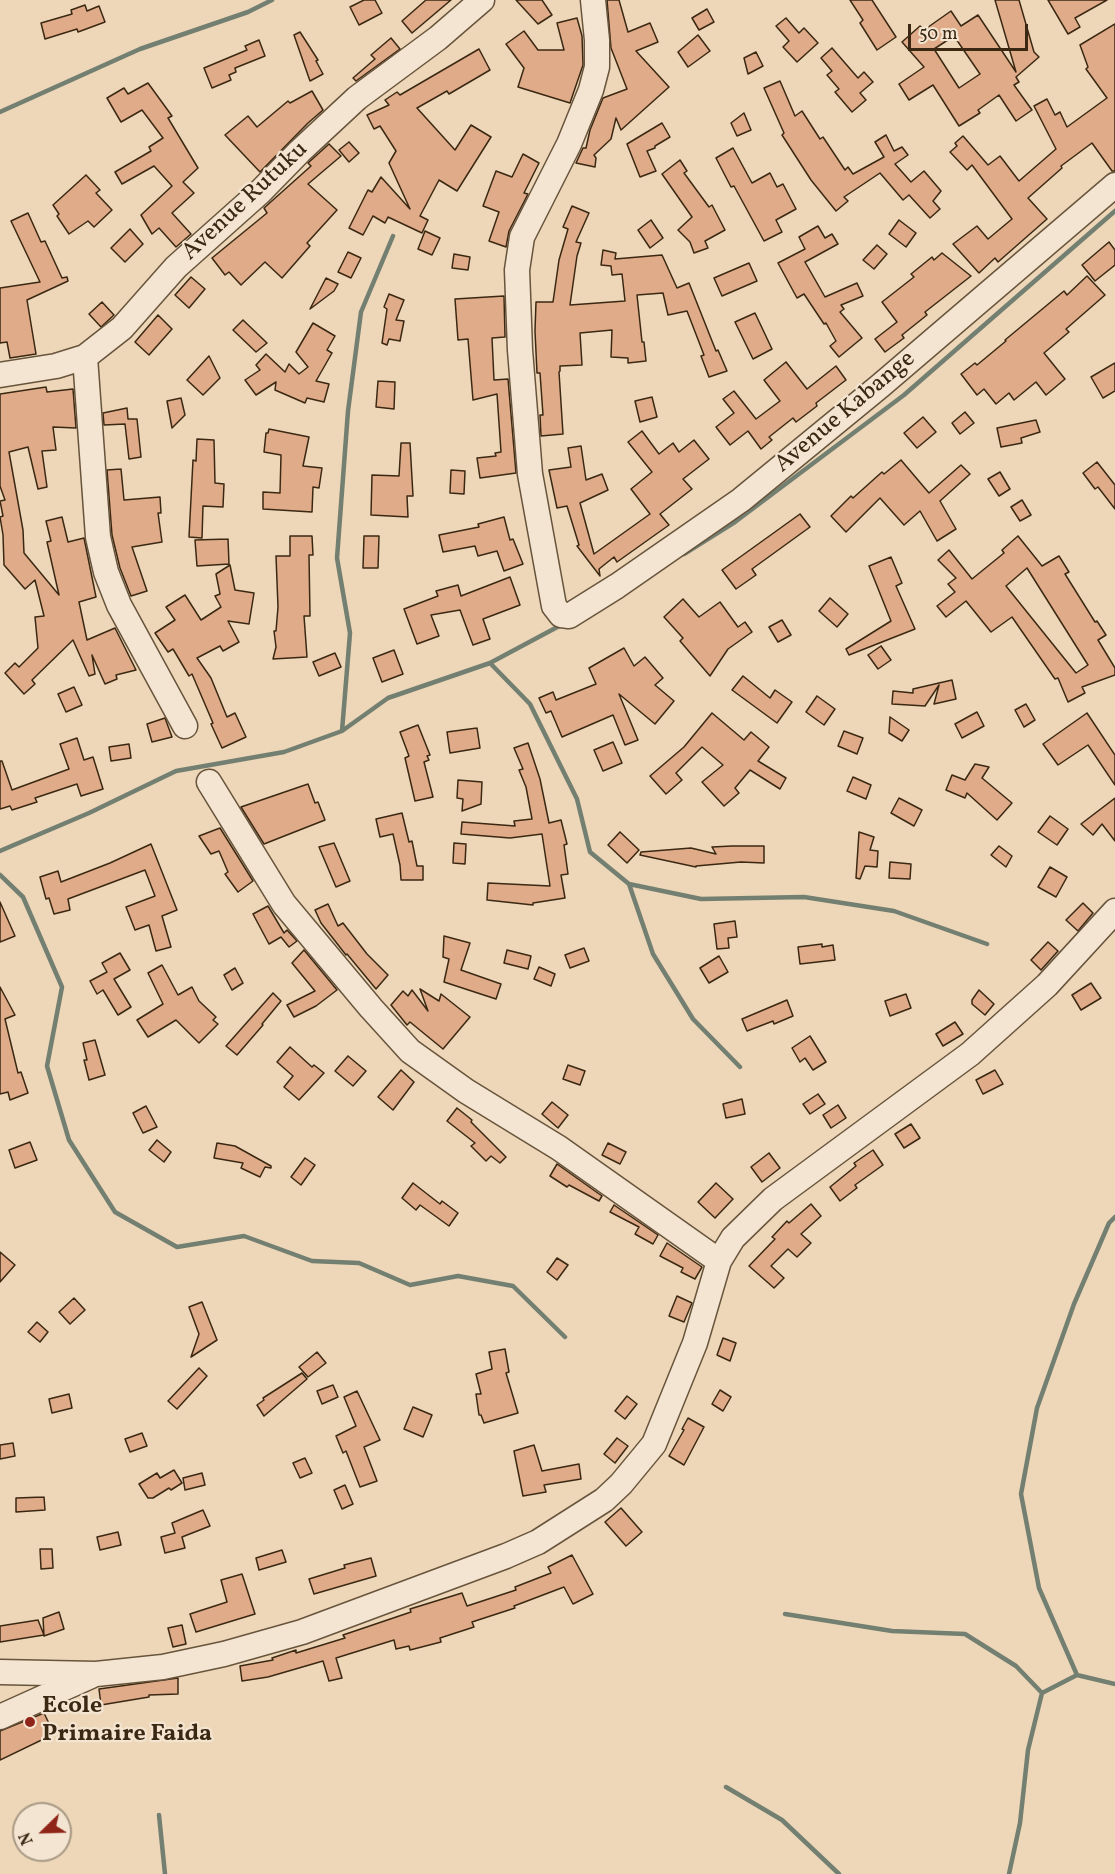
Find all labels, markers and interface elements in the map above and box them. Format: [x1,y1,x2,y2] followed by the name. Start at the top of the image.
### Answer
[911,12,1031,50] scale bar
[919,22,958,47] text: 50 m
[177,136,315,268] street label: Avenue Rutuku
[770,346,922,480] street label: Avenue Kabange
[42,1694,212,1750] place label: Ecole Primaire Faida
[23,1715,37,1729] marker: Ecole Primaire Faida
[12,1802,72,1862] north arrow
[15,1829,40,1848] text: N

